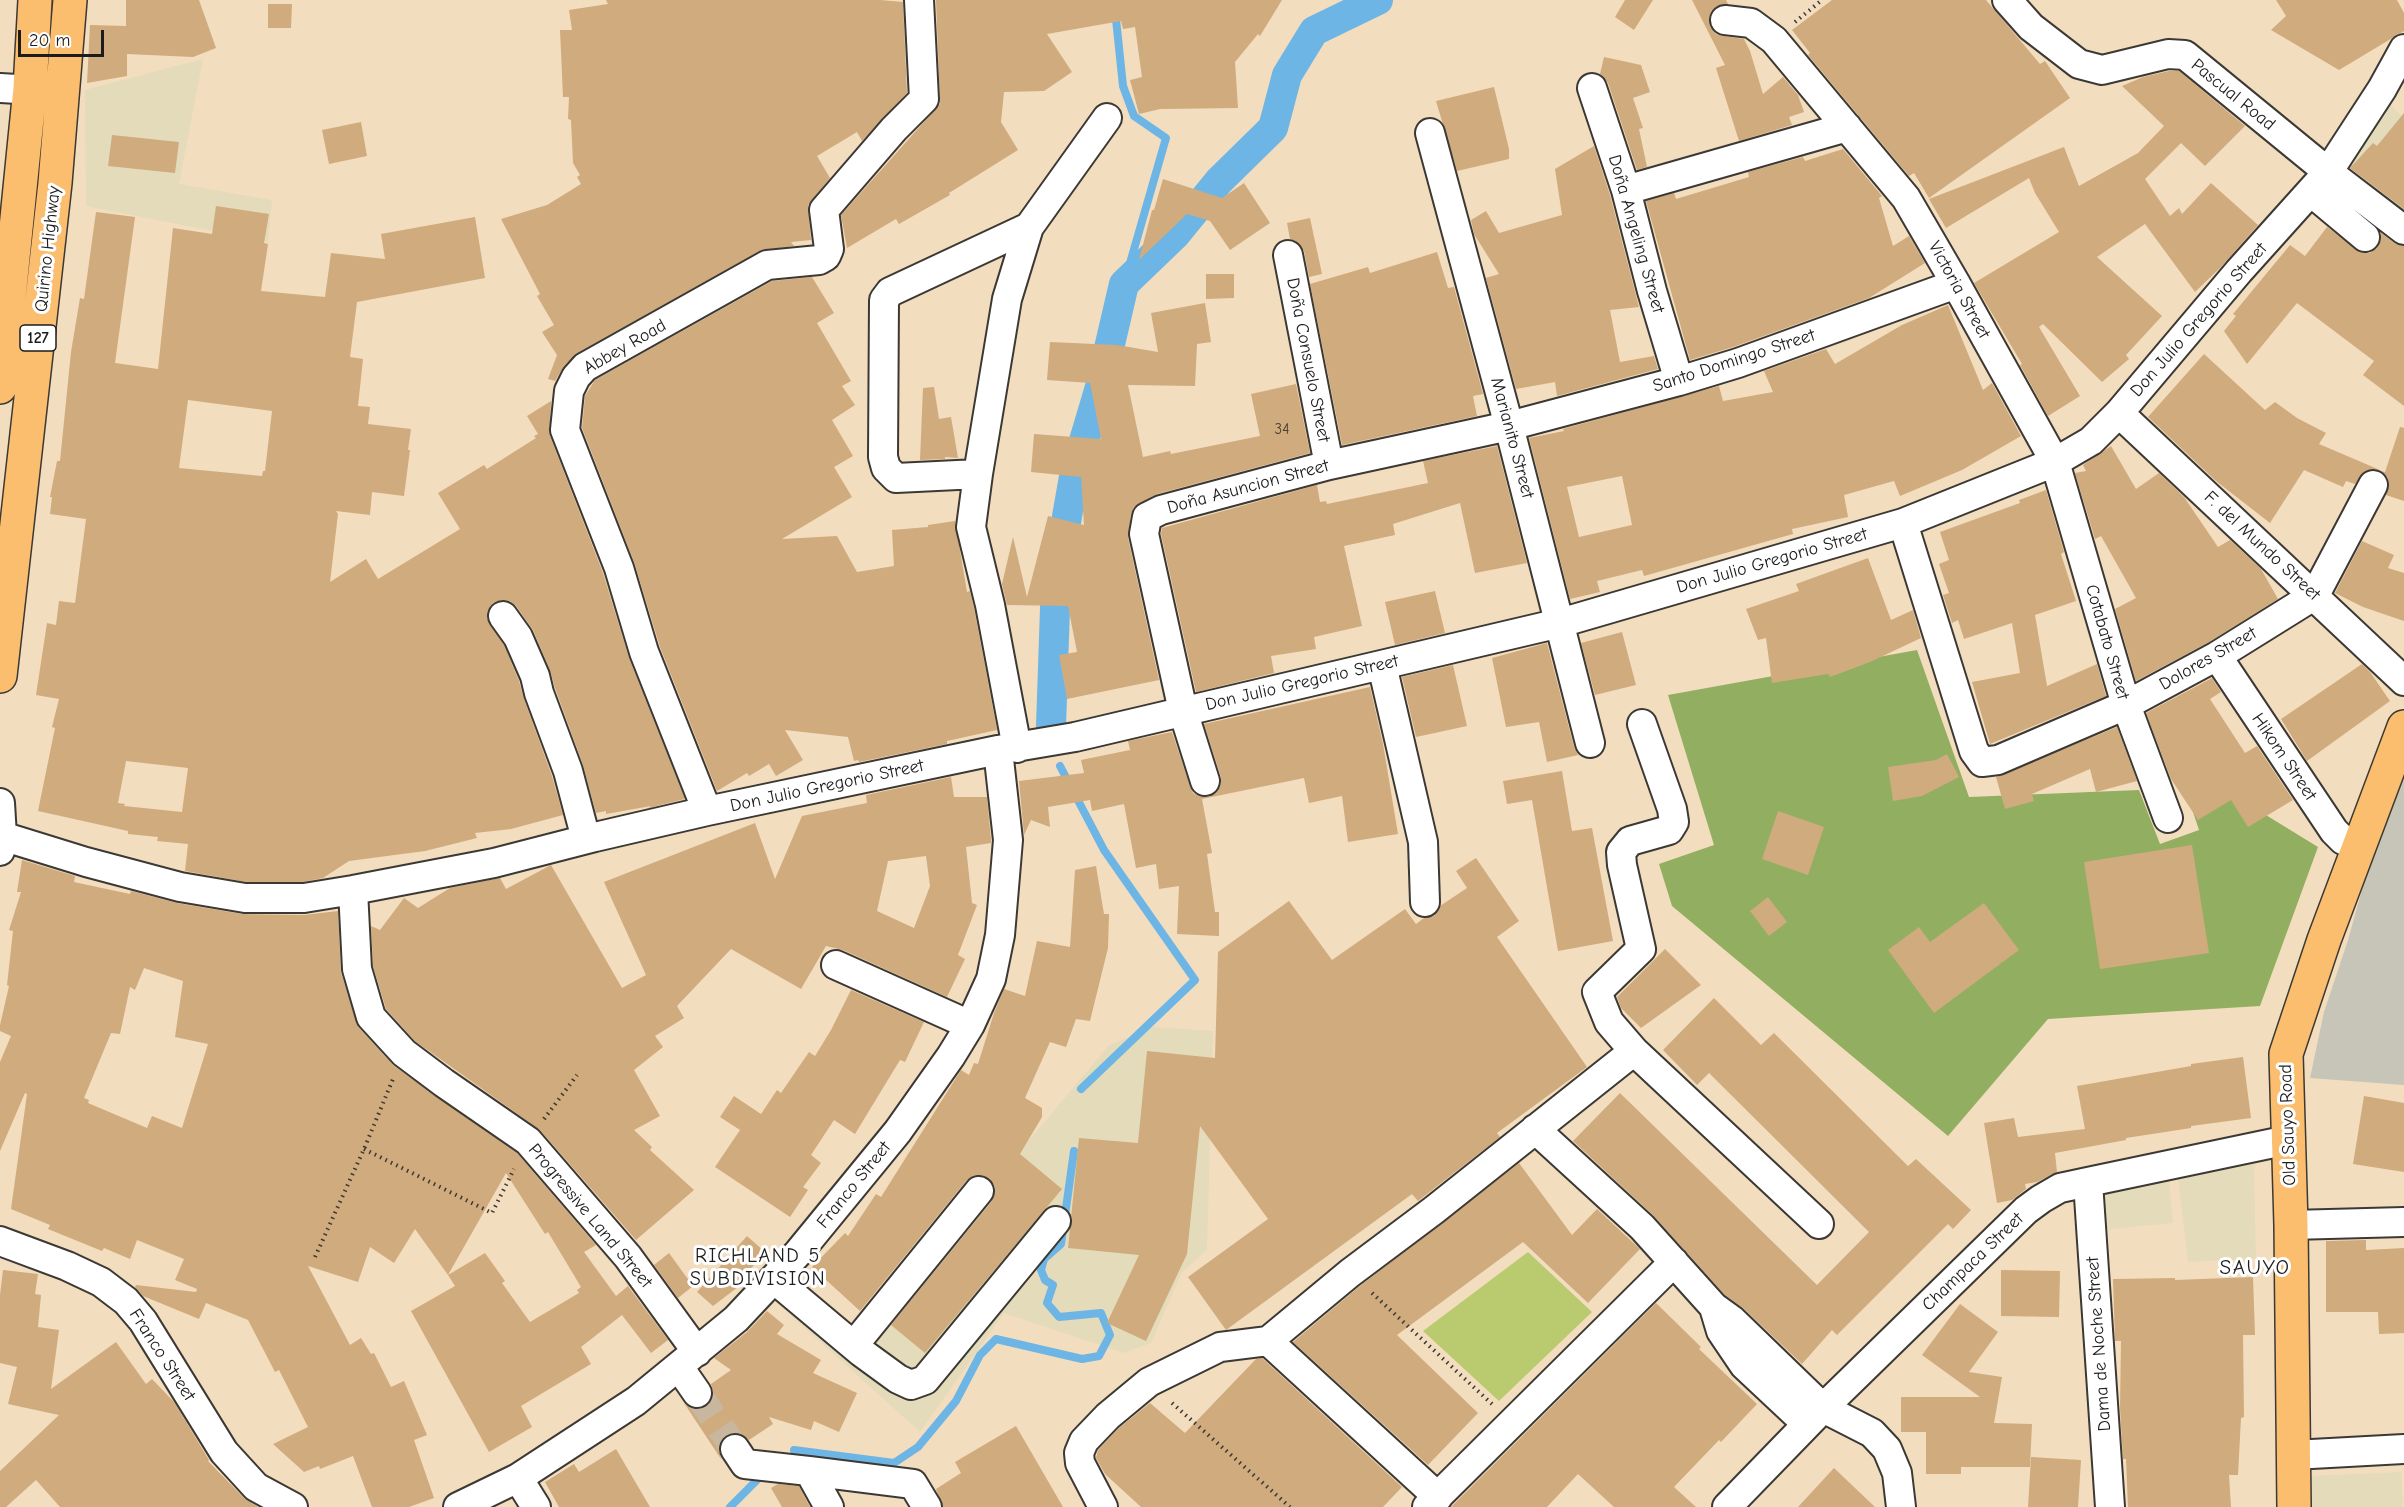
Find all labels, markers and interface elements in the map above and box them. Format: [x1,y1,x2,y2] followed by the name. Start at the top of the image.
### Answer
[21,18,106,56] scale bar
[29,30,70,51] text: 20 m
[2187,55,2279,135] street label: Pascual Road
[1603,152,1669,316] street label: Doña Angeling Street
[31,185,65,313] street label: Quirino Highway
[1923,237,1995,343] street label: Victoria Street
[2126,238,2272,402] street label: Don Julio Gregorio Street
[1281,276,1335,444] street label: Doña Consuelo Street
[580,315,670,379] street label: Abbey Road
[20,325,56,351] road number: 127
[1650,325,1818,397] street label: Santo Domingo Street
[1486,375,1538,501] street label: Marianito Street
[1275,421,1289,439] house number: 34
[1165,455,1331,519] street label: Doña Asuncion Street
[2199,487,2325,605] street label: F. del Mundo Street
[1674,523,1870,599] street label: Don Julio Gregorio Street
[2080,582,2134,702] street label: Cotabato Street
[2156,622,2260,696] street label: Dolores Street
[1203,650,1401,716] street label: Don Julio Gregorio Street
[2247,709,2321,805] street label: Hikom Street
[728,755,926,817] street label: Don Julio Gregorio Street
[2275,1064,2301,1186] street label: Old Sauyo Road
[812,1137,896,1233] street label: Franco Street
[523,1139,657,1293] street label: Progressive Land Street
[1918,1208,2028,1316] street label: Champaca Street
[690,1244,826,1291] district label: RICHLAND 5 SUBDIVISION
[2220,1255,2290,1281] district label: SAUYO
[2082,1256,2116,1432] street label: Dama de Noche Street
[124,1305,200,1405] street label: Franco Street

